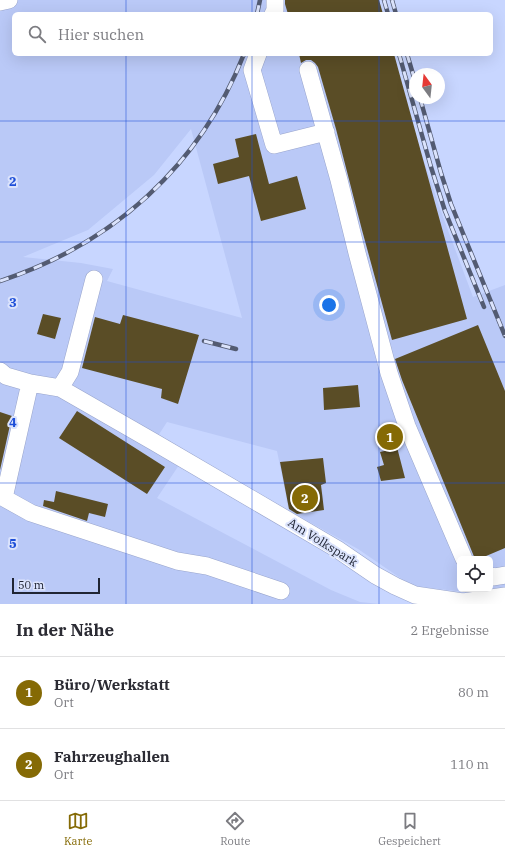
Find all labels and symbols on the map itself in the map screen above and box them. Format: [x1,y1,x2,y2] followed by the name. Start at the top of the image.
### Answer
[409,68,445,104] north arrow
[9,173,17,190] text: 2
[9,294,17,311] text: 3
[319,295,339,315] your location
[9,414,17,431] text: 4
[377,422,403,452] pin: 1
[292,483,318,513] pin: 2
[285,515,361,569] street label: Am Volkspark
[9,535,17,552] text: 5
[12,576,100,595] scale bar

